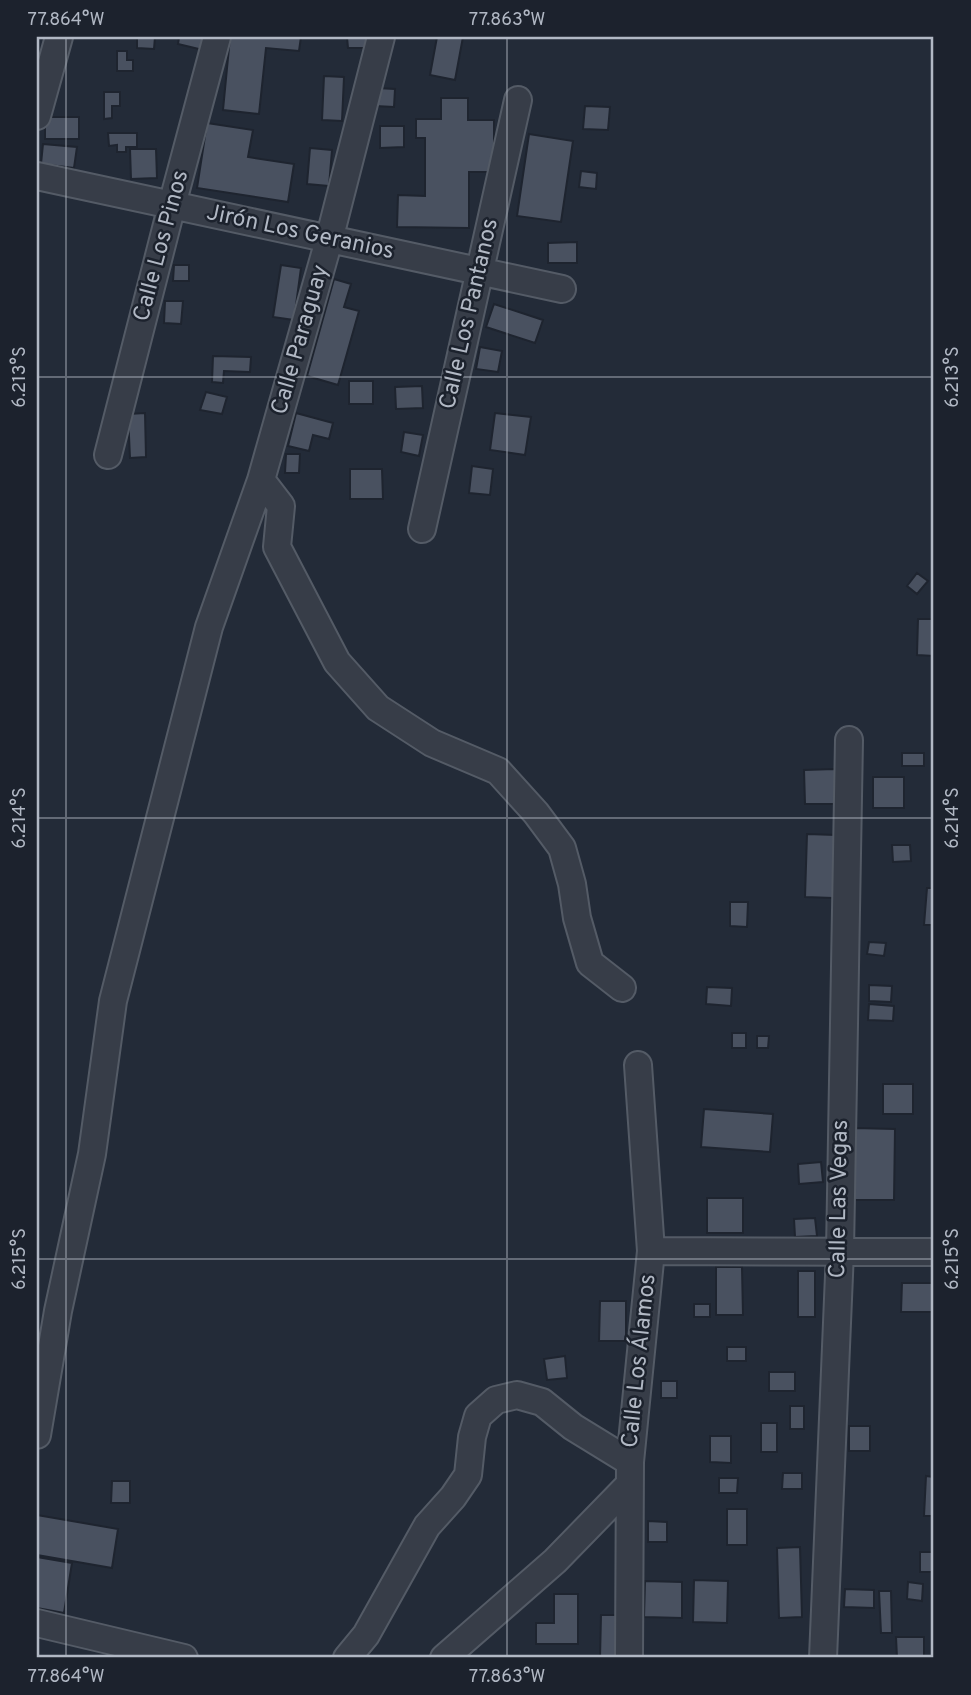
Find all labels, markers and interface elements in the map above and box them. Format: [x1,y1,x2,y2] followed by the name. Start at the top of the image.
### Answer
[27,9,105,32] text: 77.864°W
[469,9,545,32] text: 77.863°W
[128,167,196,325] street label: Calle Los Pinos
[204,199,396,267] street label: Jirón Los Geranios
[434,216,506,412] street label: Calle Los Pantanos
[266,262,336,418] street label: Calle Paraguay
[9,346,32,408] text: 6.213°S
[942,346,965,408] text: 6.213°S
[9,787,32,849] text: 6.214°S
[942,787,965,849] text: 6.214°S
[824,1119,856,1279] street label: Calle Las Vegas
[9,1228,32,1290] text: 6.215°S
[942,1228,965,1290] text: 6.215°S
[615,1272,664,1449] street label: Calle Los Álamos
[27,1666,105,1689] text: 77.864°W
[469,1666,545,1689] text: 77.863°W

